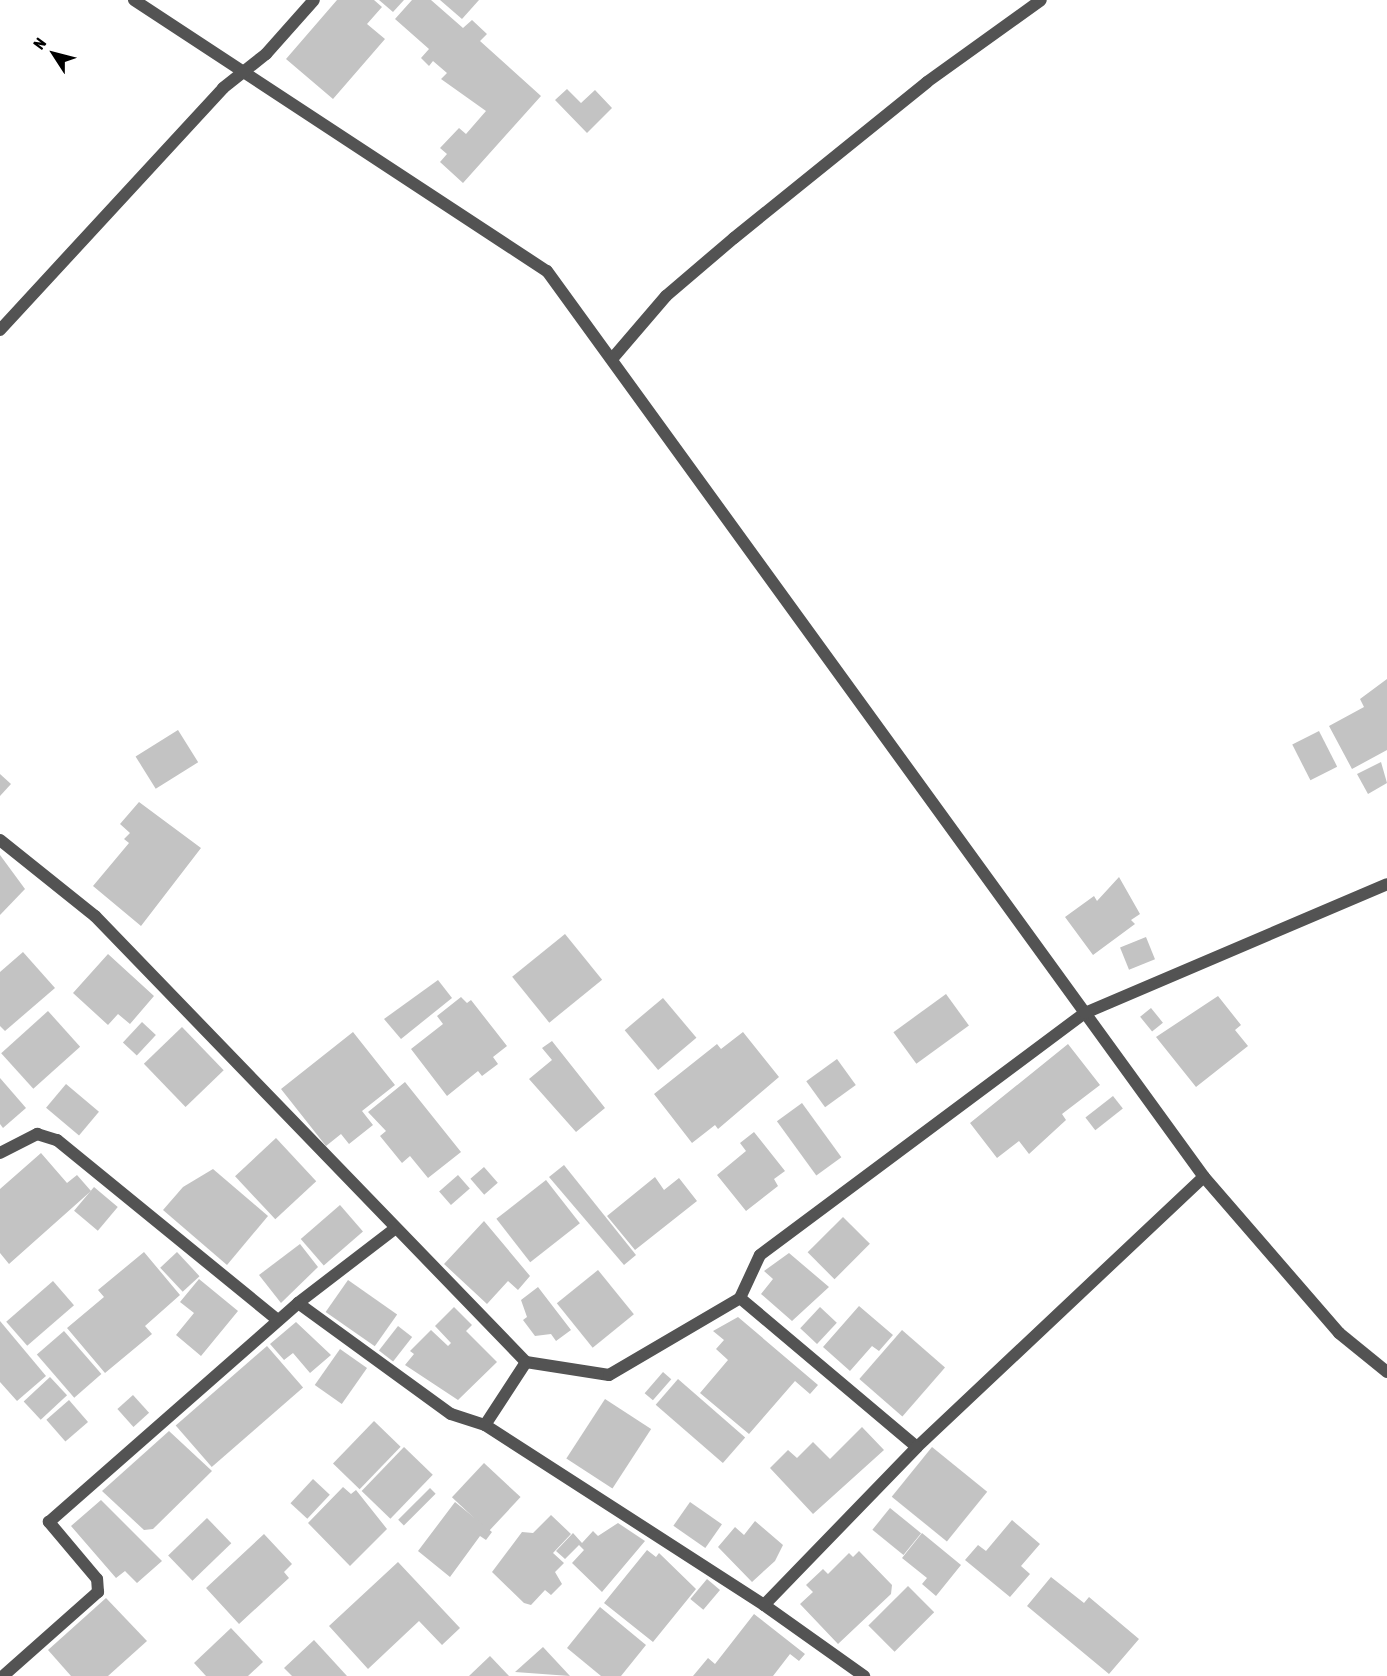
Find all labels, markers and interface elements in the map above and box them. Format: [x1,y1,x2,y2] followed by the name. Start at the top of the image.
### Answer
[24,24,84,84] north arrow
[29,34,49,53] text: N

